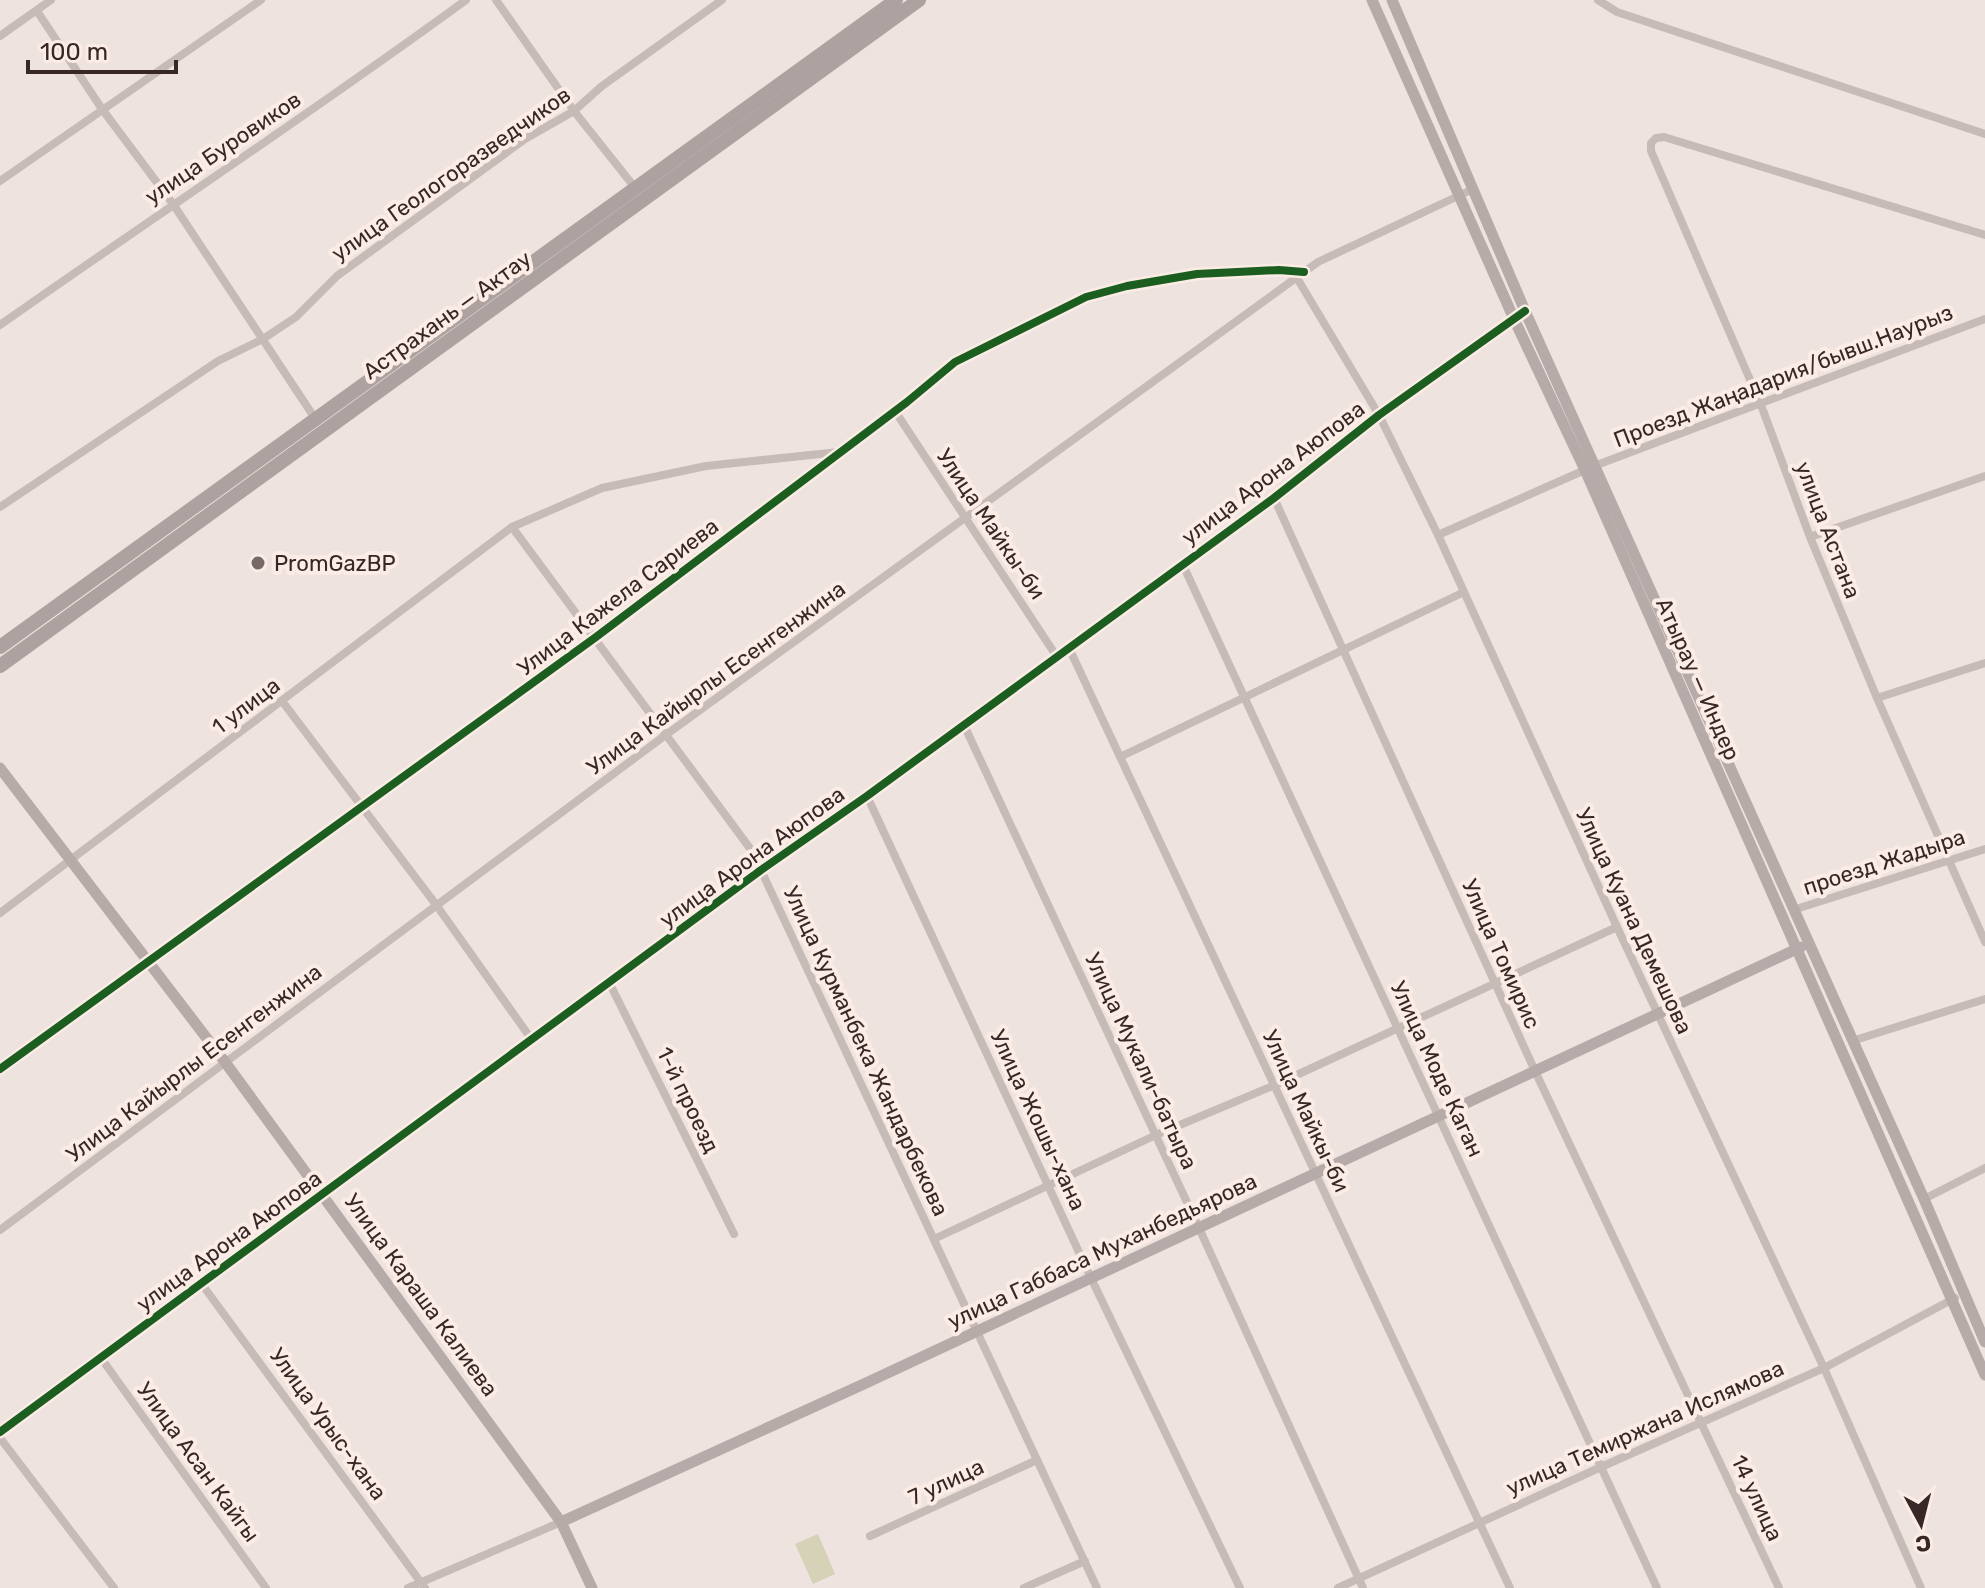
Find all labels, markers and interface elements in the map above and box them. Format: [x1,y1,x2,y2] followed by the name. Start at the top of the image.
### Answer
[28,24,176,74] scale bar
[40,38,108,66] text: 100 m
[326,81,576,267] street label: улица Геологоразведчиков
[140,86,306,210] street label: улица Буровиков
[358,245,536,385] street label: Астрахань — Актау
[1610,299,1956,453] street label: Проезд Жаңадария/бывш.Наурыз
[1176,395,1370,551] street label: улица Арона Аюпова
[931,444,1051,604] street label: Улица Майкы-би
[1790,458,1866,602] street label: улица Астана
[512,513,724,681] street label: Улица Кажела Сариева
[274,550,396,577] place label: PromGazBP
[249,554,267,572] marker: PromGazBP
[582,575,850,781] street label: Улица Кайырлы Есенгенжина
[1650,594,1746,764] street label: Атырау — Индер
[207,672,285,740] street label: 1 улица
[654,781,850,933] street label: улица Арона Аюпова
[1570,804,1698,1038] street label: Улица Куана Демешова
[1800,823,1968,901] street label: проезд Жадыра
[1456,875,1546,1033] street label: Улица Томирис
[778,882,954,1220] street label: Улица Курманбека Жандарбекова
[1079,948,1203,1174] street label: Улица Мукали-батыра
[61,958,327,1168] street label: Улица Кайырлы Есенгенжина
[1384,977,1490,1161] street label: Улица Моде Каган
[984,1025,1092,1215] street label: Улица Жошы-хана
[1257,1026,1355,1196] street label: Улица Майкы-би
[651,1043,725,1157] street label: 1-й проезд
[131,1165,327,1317] street label: улица Арона Аюпова
[943,1167,1261,1335] street label: улица Габбаса Муханбедьярова
[338,1188,504,1402] street label: Улица Караша Калиева
[264,1343,392,1505] street label: Улица Урыс-хана
[1502,1354,1788,1502] street label: улица Темиржана Ислямова
[131,1377,265,1547] street label: Улица Асан Кайгы
[1725,1451,1789,1545] street label: 14 улица
[904,1453,988,1511] street label: 7 улица
[1881,1484,1961,1564] north arrow
[1914,1529,1933,1558] text: С

